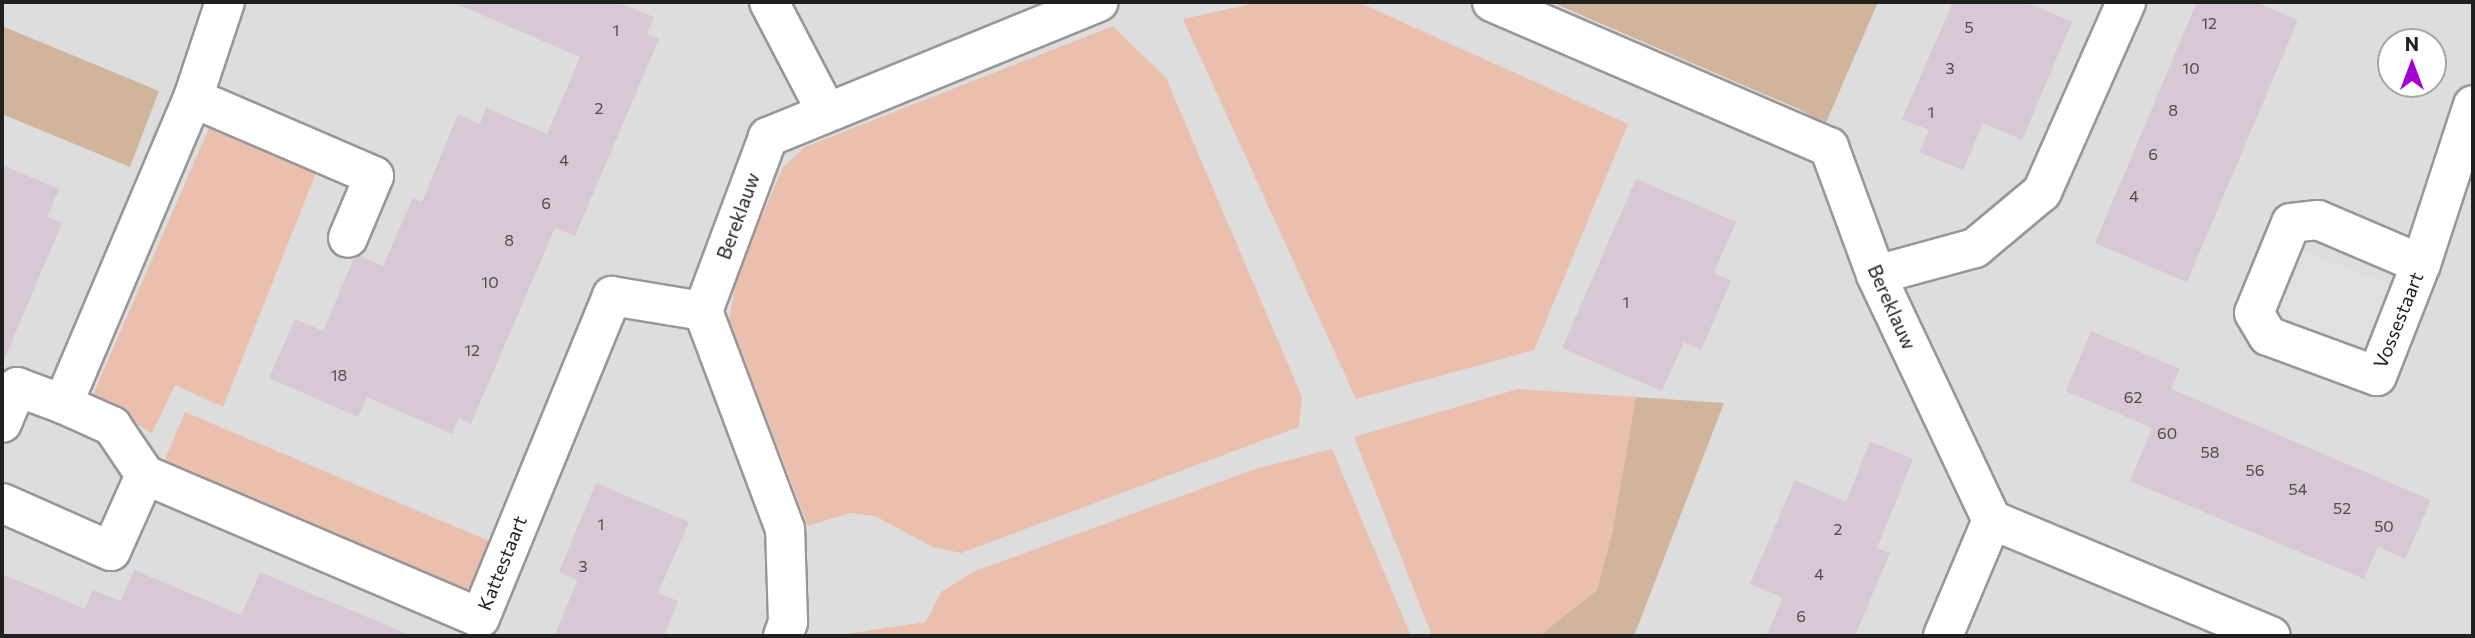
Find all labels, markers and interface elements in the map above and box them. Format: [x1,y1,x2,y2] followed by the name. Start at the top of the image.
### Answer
[2201,13,2217,33] house number: 12
[1964,17,1974,37] house number: 5
[613,20,619,40] house number: 1
[2377,28,2447,98] north arrow
[2405,32,2419,55] text: N
[1945,58,1955,78] house number: 3
[2182,58,2200,78] house number: 10
[595,98,603,118] house number: 2
[2168,100,2178,120] house number: 8
[1928,102,1934,122] house number: 1
[2148,144,2158,164] house number: 6
[559,150,569,170] house number: 4
[712,170,764,262] street label: Bereklauw
[2129,186,2139,206] house number: 4
[541,193,551,213] house number: 6
[504,230,514,250] house number: 8
[1863,261,1921,353] street label: Bereklauw
[2368,269,2428,371] street label: Vossestaart
[481,272,499,292] house number: 10
[1623,292,1629,312] house number: 1
[464,340,480,360] house number: 12
[331,365,347,385] house number: 18
[2124,387,2142,407] house number: 62
[2157,423,2177,443] house number: 60
[2201,442,2219,462] house number: 58
[2246,460,2264,480] house number: 56
[2289,479,2307,499] house number: 54
[2333,498,2351,518] house number: 52
[473,512,531,614] street label: Kattestaart
[598,514,604,534] house number: 1
[2374,516,2394,536] house number: 50
[1834,519,1842,539] house number: 2
[578,556,588,576] house number: 3
[1814,564,1824,584] house number: 4
[1796,606,1806,626] house number: 6

